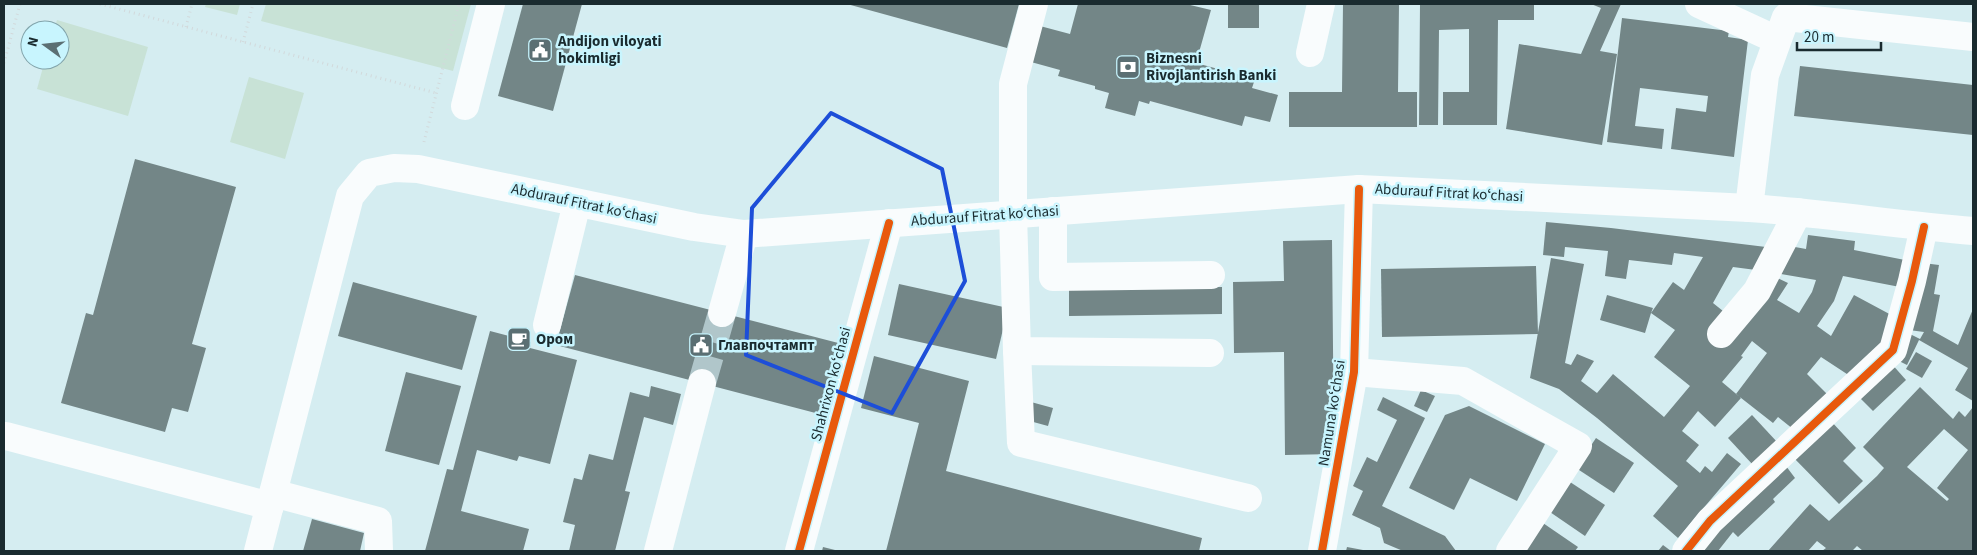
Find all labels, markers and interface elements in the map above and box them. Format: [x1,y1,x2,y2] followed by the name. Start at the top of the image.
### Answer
[20,20,70,70] north arrow
[1797,20,1881,52] scale bar
[1804,27,1834,48] text: 20 m
[557,31,662,69] place label: Andijon vilоyati hоkimligi
[23,35,44,49] text: N
[527,37,553,63] public building icon: Andijon vilоyati hоkimligi
[1146,48,1276,86] place label: Biznesni Rivojlantirish Banki
[1115,54,1141,80] bank icon: Biznesni Rivojlantirish Banki
[509,178,659,230] street label: Abdurauf Fitrat koʻchasi
[1374,179,1524,207] street label: Abdurauf Fitrat koʻchasi
[910,200,1060,232] street label: Abdurauf Fitrat koʻchasi
[806,325,856,443] street label: Shahrixon koʻchasi
[506,326,532,352] cafe icon: Ором
[536,329,573,350] place label: Ором
[688,332,714,358] public building icon: Главпочтампт
[718,335,815,356] place label: Главпочтампт
[1313,358,1351,468] street label: Namuna koʻchasi

